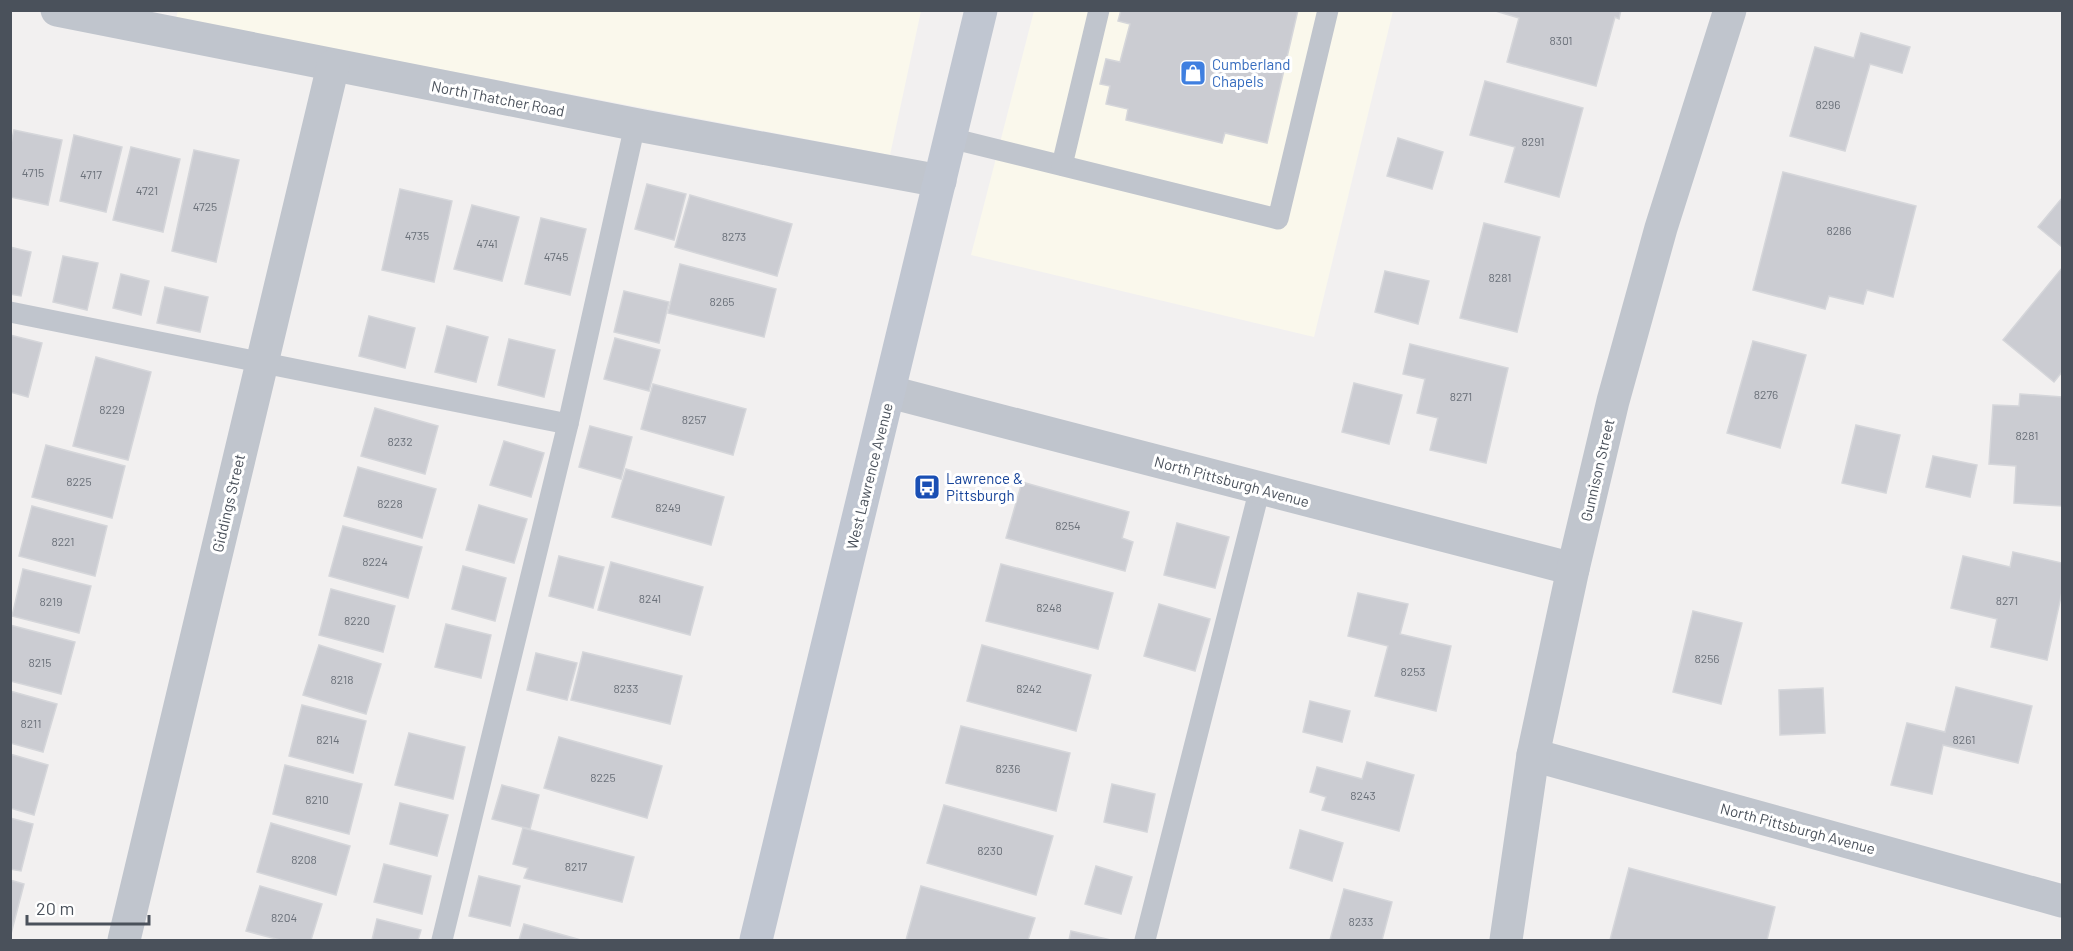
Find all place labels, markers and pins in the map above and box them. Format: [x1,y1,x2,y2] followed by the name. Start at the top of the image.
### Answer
[1212,55,1290,90] place label: Cumberland Chapels
[1178,58,1208,88] shop icon: Cumberland Chapels
[946,469,1023,504] place label: Lawrence & Pittsburgh
[912,472,942,502] bus stop icon: Lawrence & Pittsburgh

